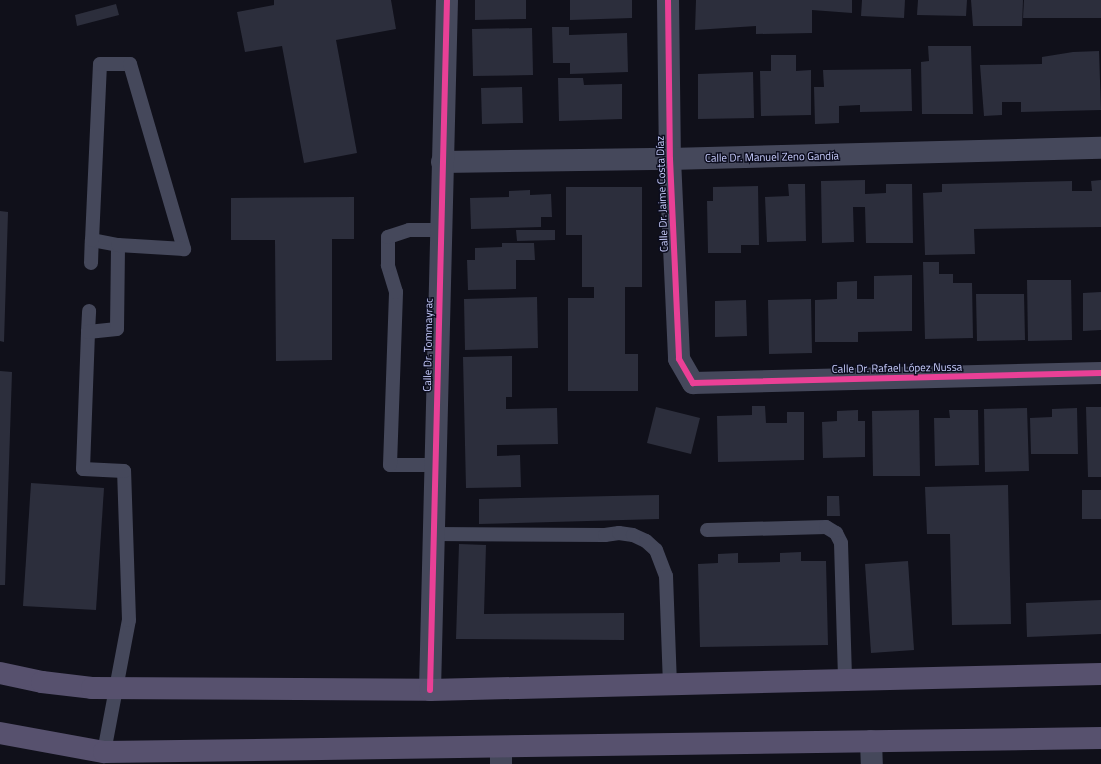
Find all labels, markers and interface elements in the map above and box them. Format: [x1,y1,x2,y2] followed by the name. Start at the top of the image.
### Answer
[653,136,671,252] street label: Calle Dr. Jaime Costa Díaz
[705,149,839,165] street label: Calle Dr. Manuel Zeno Gandía
[421,298,435,392] street label: Calle Dr. Tommayrac
[832,360,962,376] street label: Calle Dr. Rafael López Nussa

